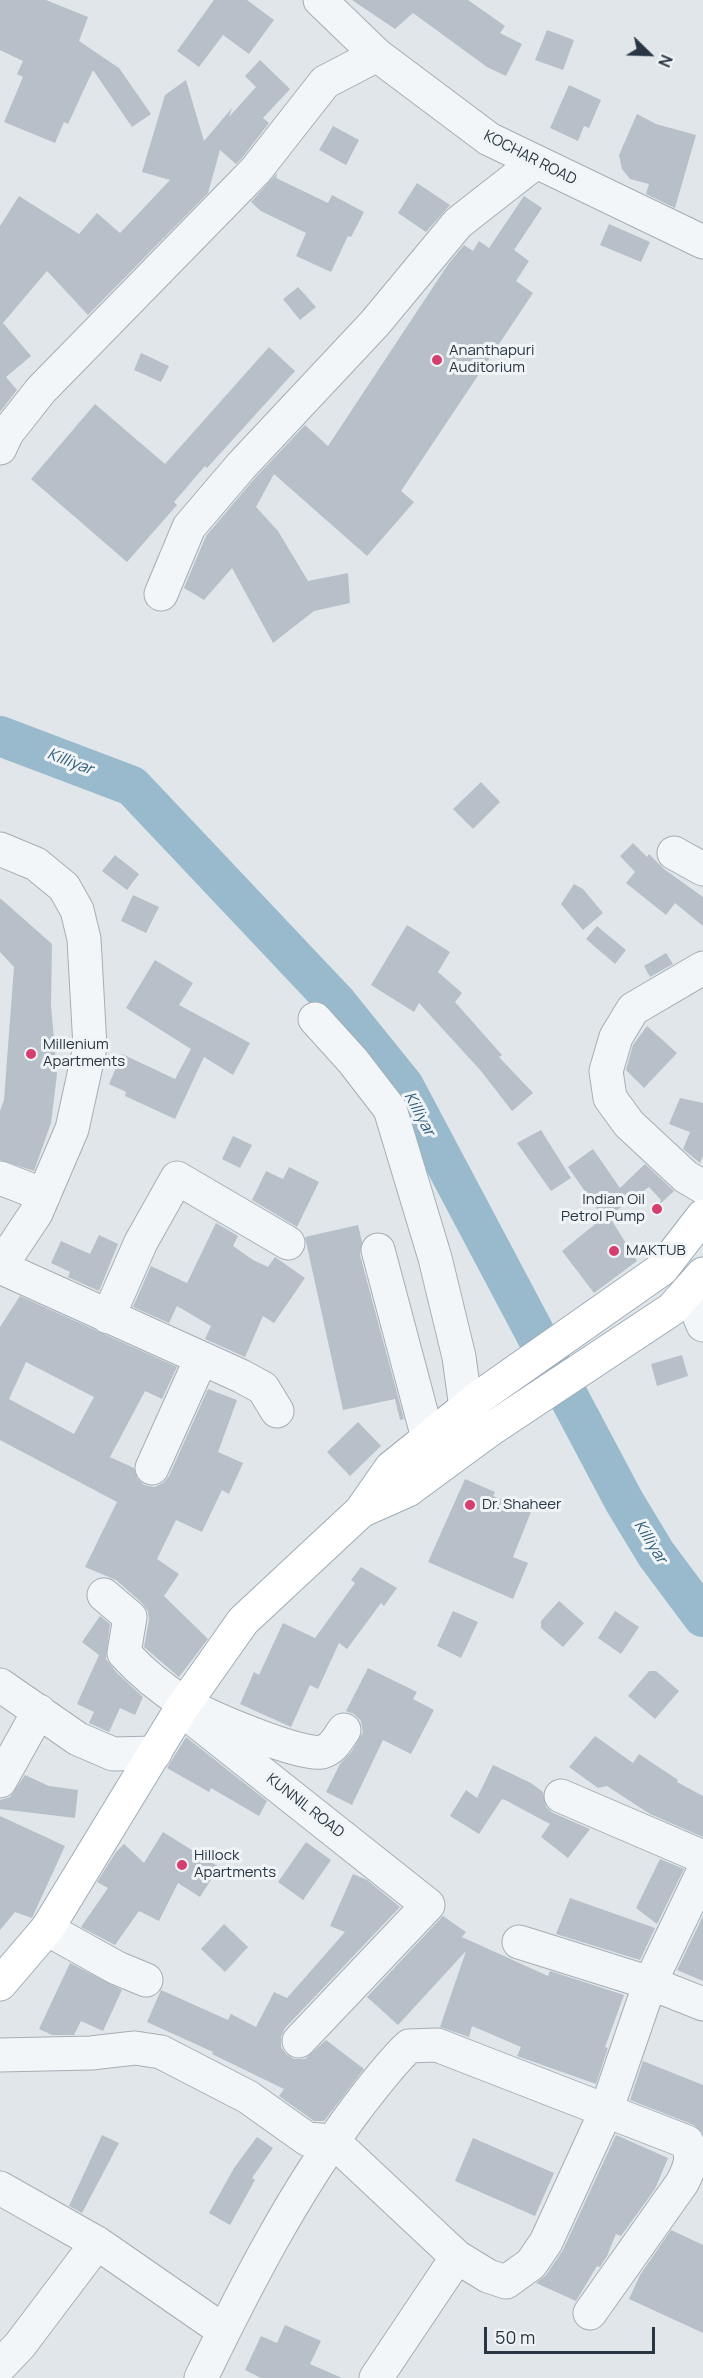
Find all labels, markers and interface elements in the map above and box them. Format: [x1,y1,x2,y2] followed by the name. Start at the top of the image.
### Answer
[619,24,679,84] north arrow
[653,51,678,71] text: N
[481,127,579,189] street label: KOCHAR ROAD
[449,342,535,377] place label: Ananthapuri Auditorium
[430,353,444,367] marker: Ananthapuri Auditorium
[45,745,95,779] water label: Killiyar
[43,1036,125,1071] place label: Millenium Apartments
[24,1047,38,1061] marker: Millenium Apartments
[399,1089,439,1139] water label: Killiyar
[561,1191,645,1226] place label: Indian Oil Petrol Pump
[650,1202,664,1216] marker: Indian Oil Petrol Pump
[626,1242,686,1260] place label: MAKTUB
[607,1244,621,1258] marker: MAKTUB
[482,1496,561,1514] place label: Dr. Shaheer
[463,1498,477,1512] marker: Dr. Shaheer
[629,1517,671,1567] water label: Killiyar
[263,1770,347,1842] street label: KUNNIL ROAD
[194,1847,276,1882] place label: Hillock Apartments
[175,1858,189,1872] marker: Hillock Apartments
[487,2315,658,2353] scale bar
[495,2325,535,2349] text: 50 m

